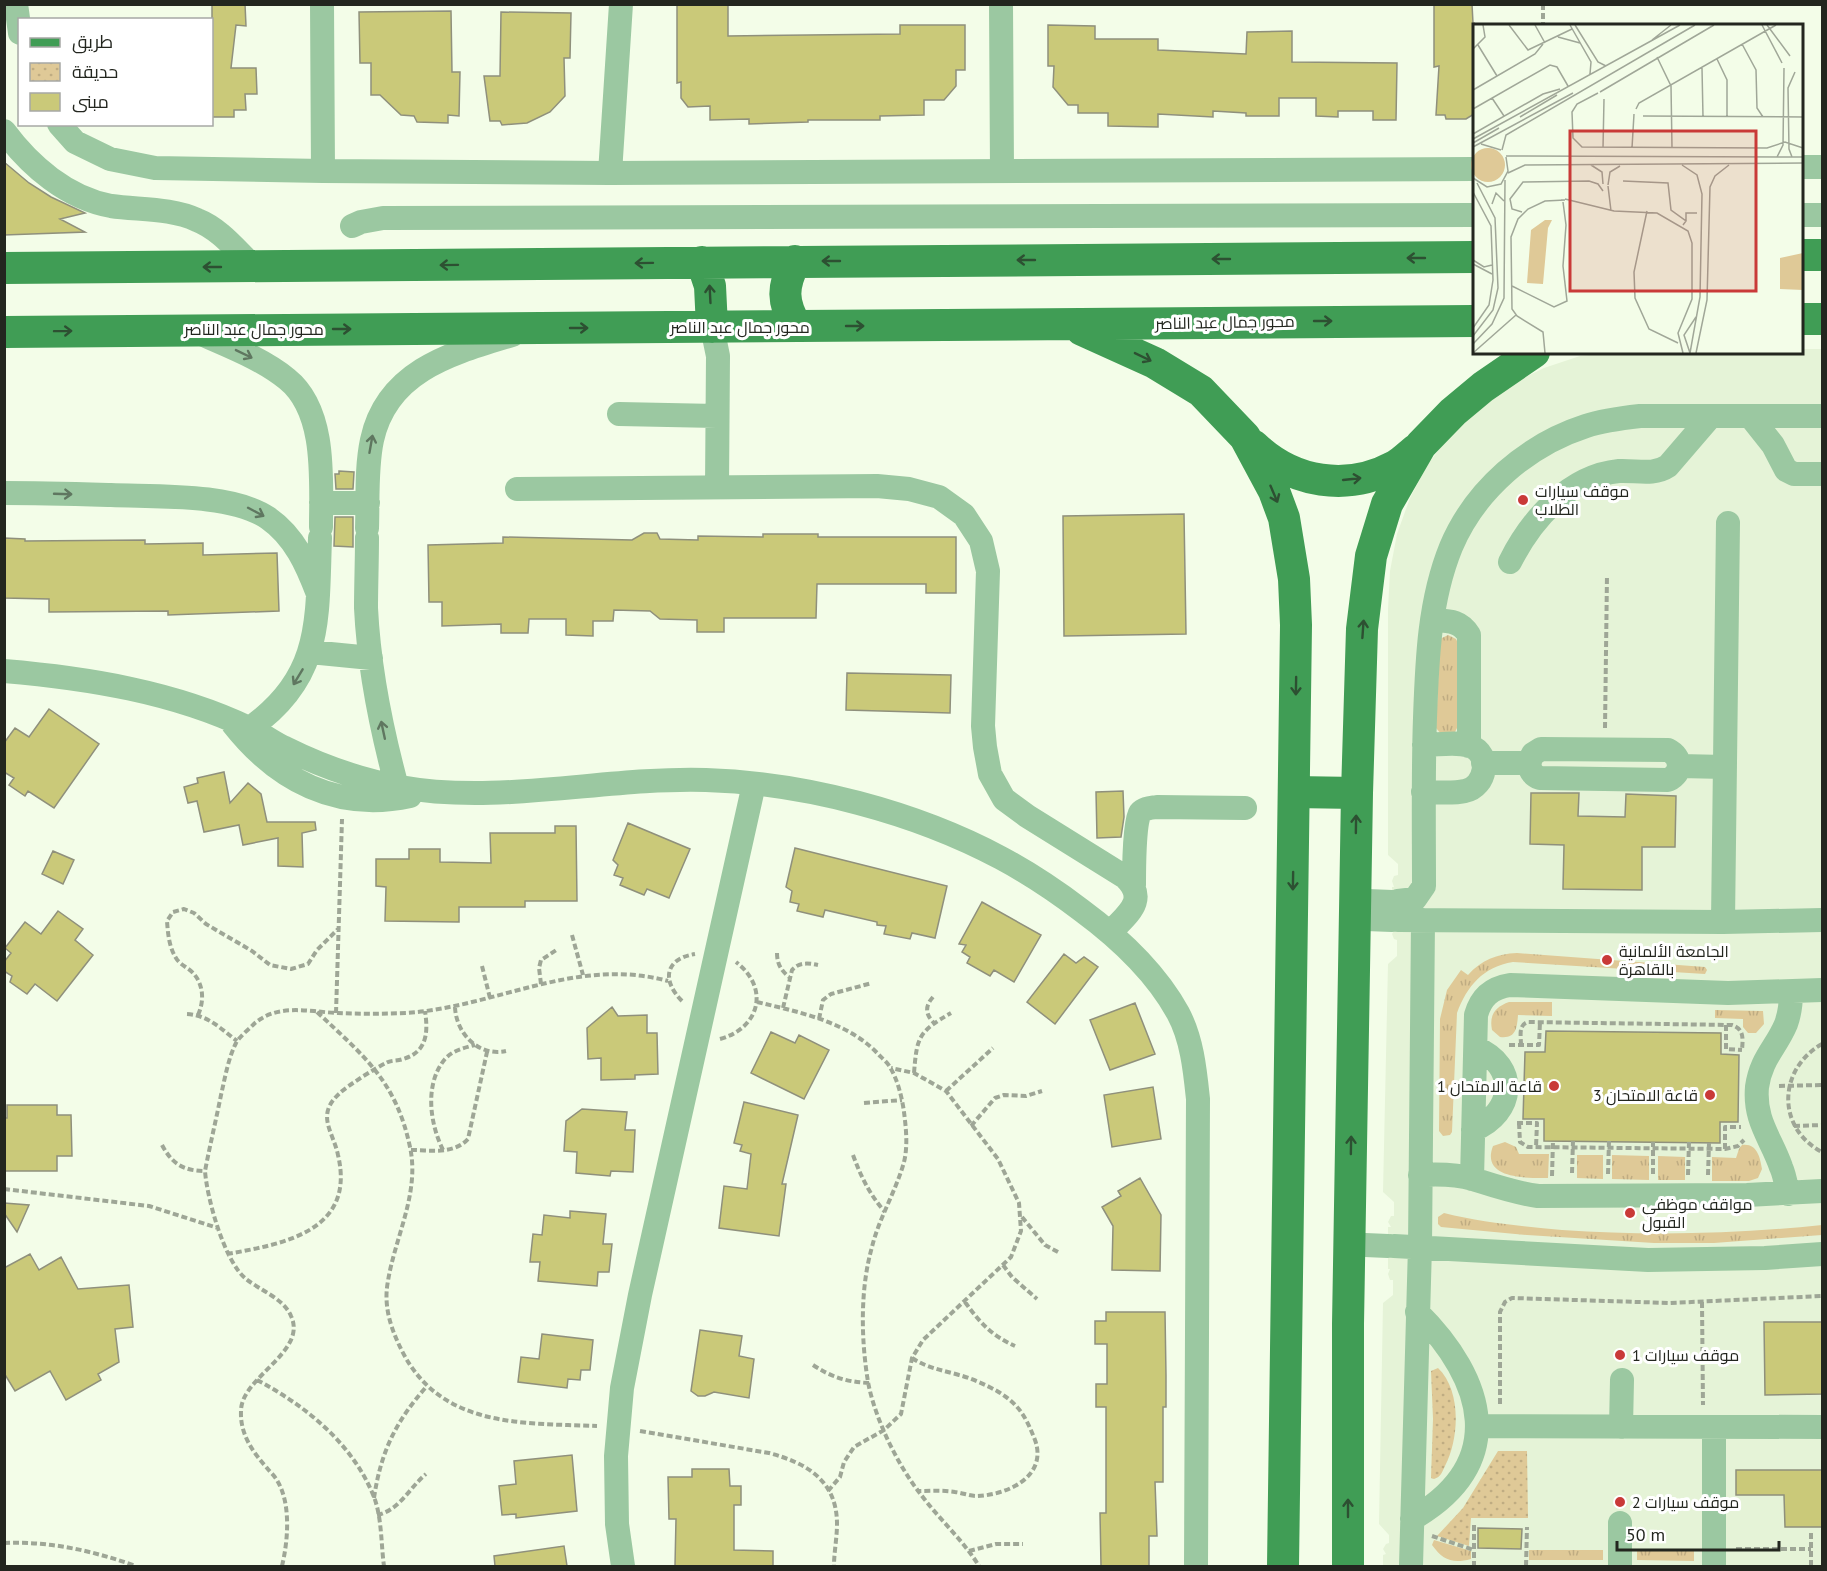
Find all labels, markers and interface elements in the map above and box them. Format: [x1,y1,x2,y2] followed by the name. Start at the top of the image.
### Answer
[18,18,213,126] legend
[1473,24,1803,354] inset map
[72,30,113,54] text: طريق
[72,60,118,83] text: حديقة
[72,90,109,113] text: مبنى
[1407,252,1427,264] one-way arrow
[1212,253,1232,265] one-way arrow
[1017,254,1037,266] one-way arrow
[822,255,842,267] one-way arrow
[634,257,654,269] one-way arrow
[439,259,459,271] one-way arrow
[202,261,222,273] one-way arrow
[705,285,716,304] one-way arrow
[1154,311,1295,334] street label: محور جمال عبد الناصر
[1312,315,1332,327] one-way arrow
[669,317,810,338] street label: محور جمال عبد الناصر
[183,319,324,340] street label: محور جمال عبد الناصر
[844,320,864,332] one-way arrow
[568,322,588,334] one-way arrow
[331,323,351,335] one-way arrow
[52,325,72,337] one-way arrow
[234,348,252,360] one-way arrow
[1133,351,1151,363] one-way arrow
[366,435,377,455] one-way arrow
[1342,473,1362,484] one-way arrow
[1535,481,1629,519] place label: موقف سيارات الطلاب
[1269,484,1281,502] one-way arrow
[52,488,72,500] one-way arrow
[1516,493,1530,507] marker: موقف سيارات الطلاب
[247,506,264,518] one-way arrow
[1357,620,1368,640] one-way arrow
[292,668,304,685] one-way arrow
[1290,675,1302,695] one-way arrow
[377,721,388,740] one-way arrow
[1350,815,1362,835] one-way arrow
[1287,870,1299,890] one-way arrow
[1619,941,1729,979] place label: الجامعة الألمانية بالقاهرة
[1600,953,1614,967] marker: الجامعة الألمانية بالقاهرة
[1437,1076,1542,1097] place label: قاعة الامتحان 1
[1547,1079,1561,1093] marker: قاعة الامتحان 1
[1593,1085,1698,1106] place label: قاعة الامتحان 3
[1703,1088,1717,1102] marker: قاعة الامتحان 3
[1345,1136,1357,1156] one-way arrow
[1642,1194,1752,1233] place label: مواقف موظفي القبول
[1623,1206,1637,1220] marker: مواقف موظفي القبول
[1632,1345,1739,1365] place label: موقف سيارات 1
[1613,1348,1627,1362] marker: موقف سيارات 1
[1632,1492,1739,1512] place label: موقف سيارات 2
[1613,1495,1627,1509] marker: موقف سيارات 2
[1342,1499,1354,1519] one-way arrow
[1617,1514,1779,1552] scale bar
[1626,1523,1665,1546] text: 50 m

